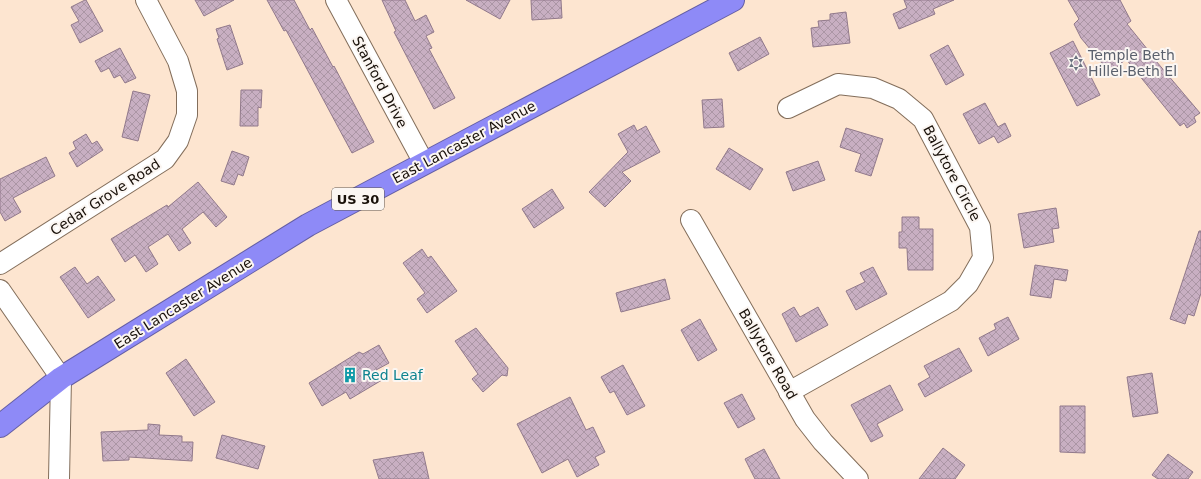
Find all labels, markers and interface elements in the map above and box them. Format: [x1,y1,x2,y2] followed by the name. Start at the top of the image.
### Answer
[349,33,411,131] street label: Stanford Drive
[1087,47,1177,79] place label: Temple Beth Hillel-Beth El
[1067,54,1085,72] synagogue icon: Temple Beth Hillel-Beth El
[390,97,538,187] street label: East Lancaster Avenue
[920,122,984,224] street label: Ballytore Circle
[47,156,163,238] street label: Cedar Grove Road
[332,188,384,210] road number: US 30
[111,254,255,352] street label: East Lancaster Avenue
[736,306,800,402] street label: Ballytore Road
[341,366,359,384] building icon: Red Leaf
[362,367,424,383] place label: Red Leaf

